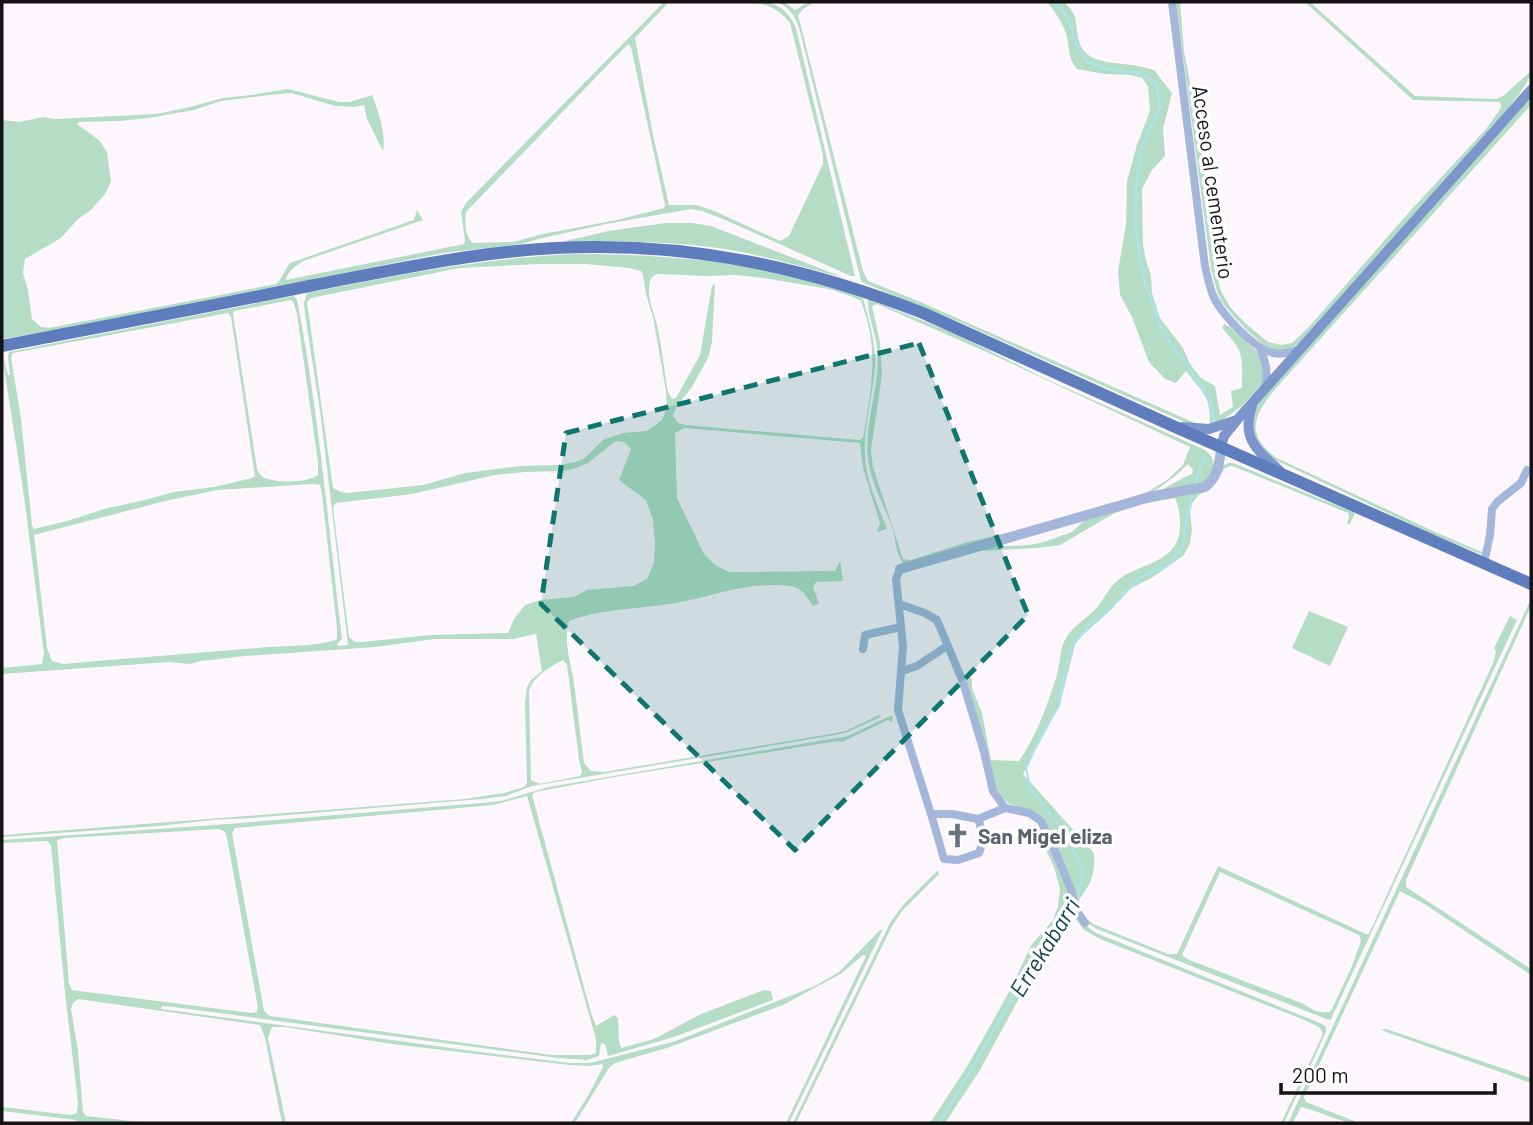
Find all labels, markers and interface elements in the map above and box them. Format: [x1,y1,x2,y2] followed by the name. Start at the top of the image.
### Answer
[1188,83,1240,281] street label: Acceso al cementerio
[944,821,972,849] church icon: San Migel eliza
[978,823,1113,848] place label: San Migel eliza
[1003,892,1085,1001] water label: Errekabarri
[1281,1052,1494,1096] scale bar
[1292,1062,1349,1087] text: 200 m

